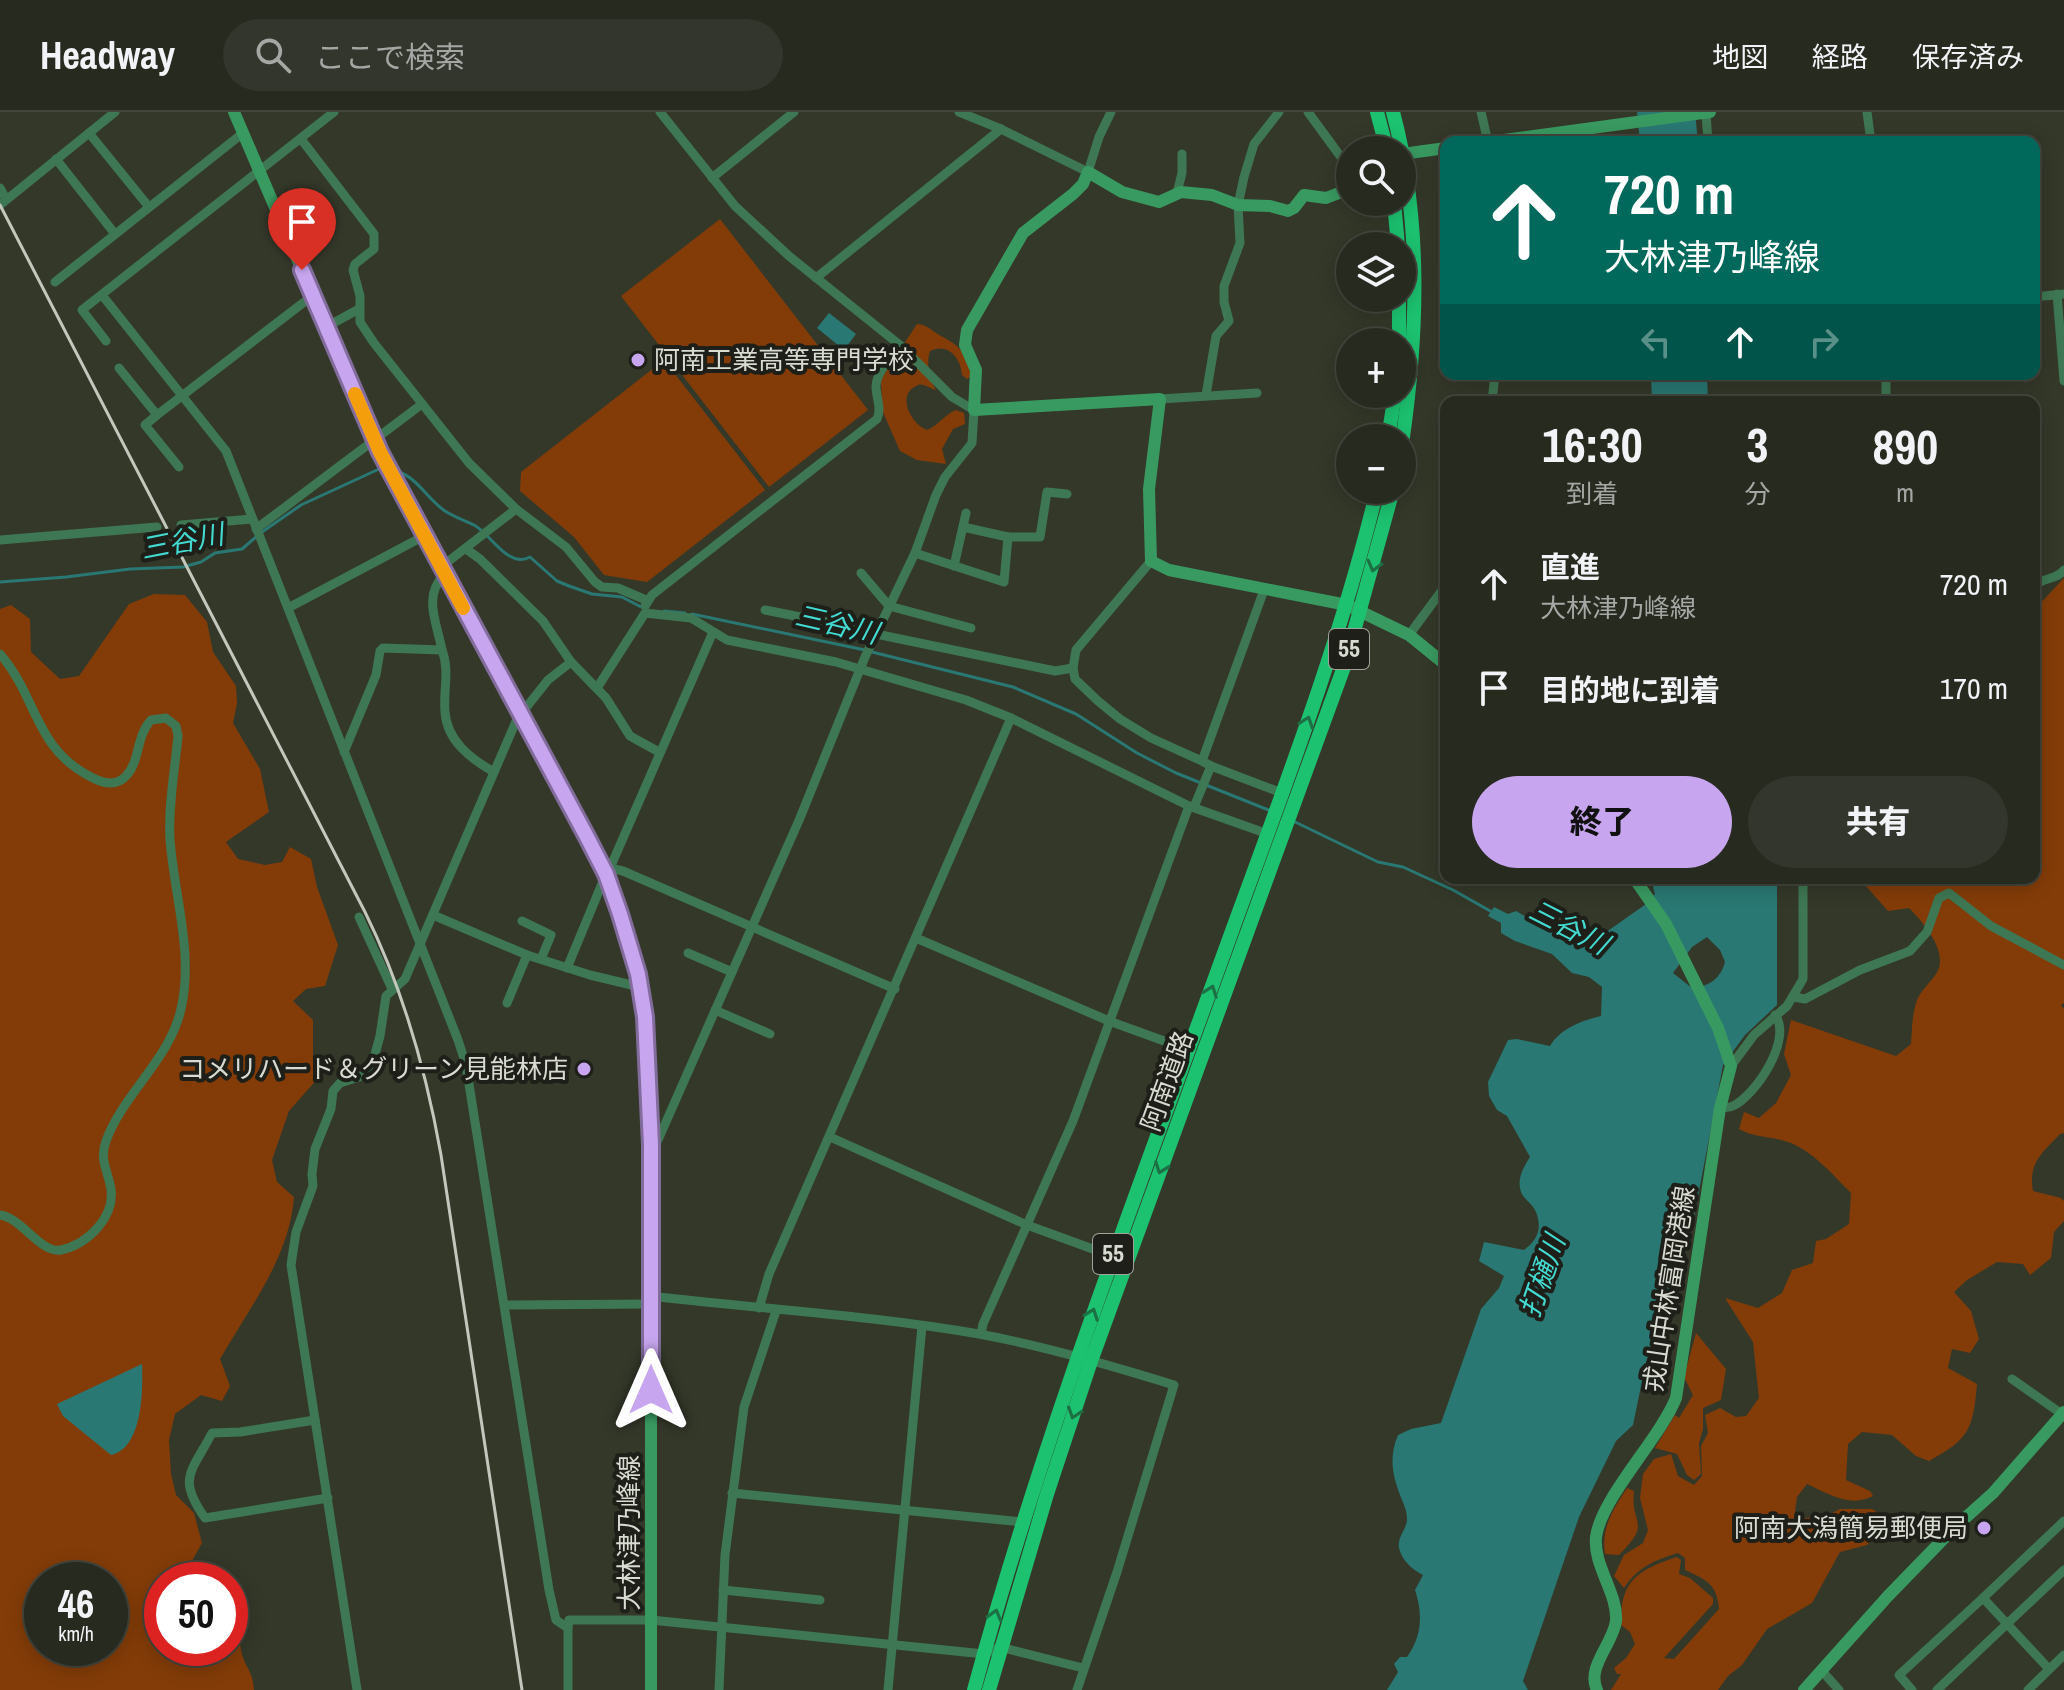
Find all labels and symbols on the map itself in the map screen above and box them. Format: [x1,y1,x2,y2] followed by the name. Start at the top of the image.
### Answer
[268,188,336,270] pin
[654,342,914,377] place label: 阿南工業高等専門学校
[629,351,647,369] marker: 阿南工業高等専門学校
[137,514,230,568] water label: 三谷川
[1366,558,1383,572] one-way arrow
[792,596,885,653] water label: 三谷川
[1329,629,1369,669] road number: 55
[1297,716,1314,730] one-way arrow
[1523,891,1618,964] water label: 三谷川
[1201,985,1217,999] one-way arrow
[1132,1026,1201,1136] street label: 阿南道路
[179,1051,568,1086] place label: コメリハード＆グリーン見能林店
[575,1060,593,1078] marker: コメリハード＆グリーン見能林店
[1154,1160,1171,1174] one-way arrow
[1635,1183,1702,1394] street label: 戎山中林富岡港線
[1510,1227,1575,1322] water label: 打樋川
[1093,1234,1133,1274] road number: 55
[1082,1308,1098,1322] one-way arrow
[609,1348,693,1432] position arrow
[1067,1406,1083,1420] one-way arrow
[611,1455,646,1611] street label: 大林津乃峰線
[1734,1510,1968,1545] place label: 阿南大潟簡易郵便局
[1975,1519,1993,1537] marker: 阿南大潟簡易郵便局
[144,1562,248,1666] speed limit sign: 50
[986,1609,1002,1622] one-way arrow

